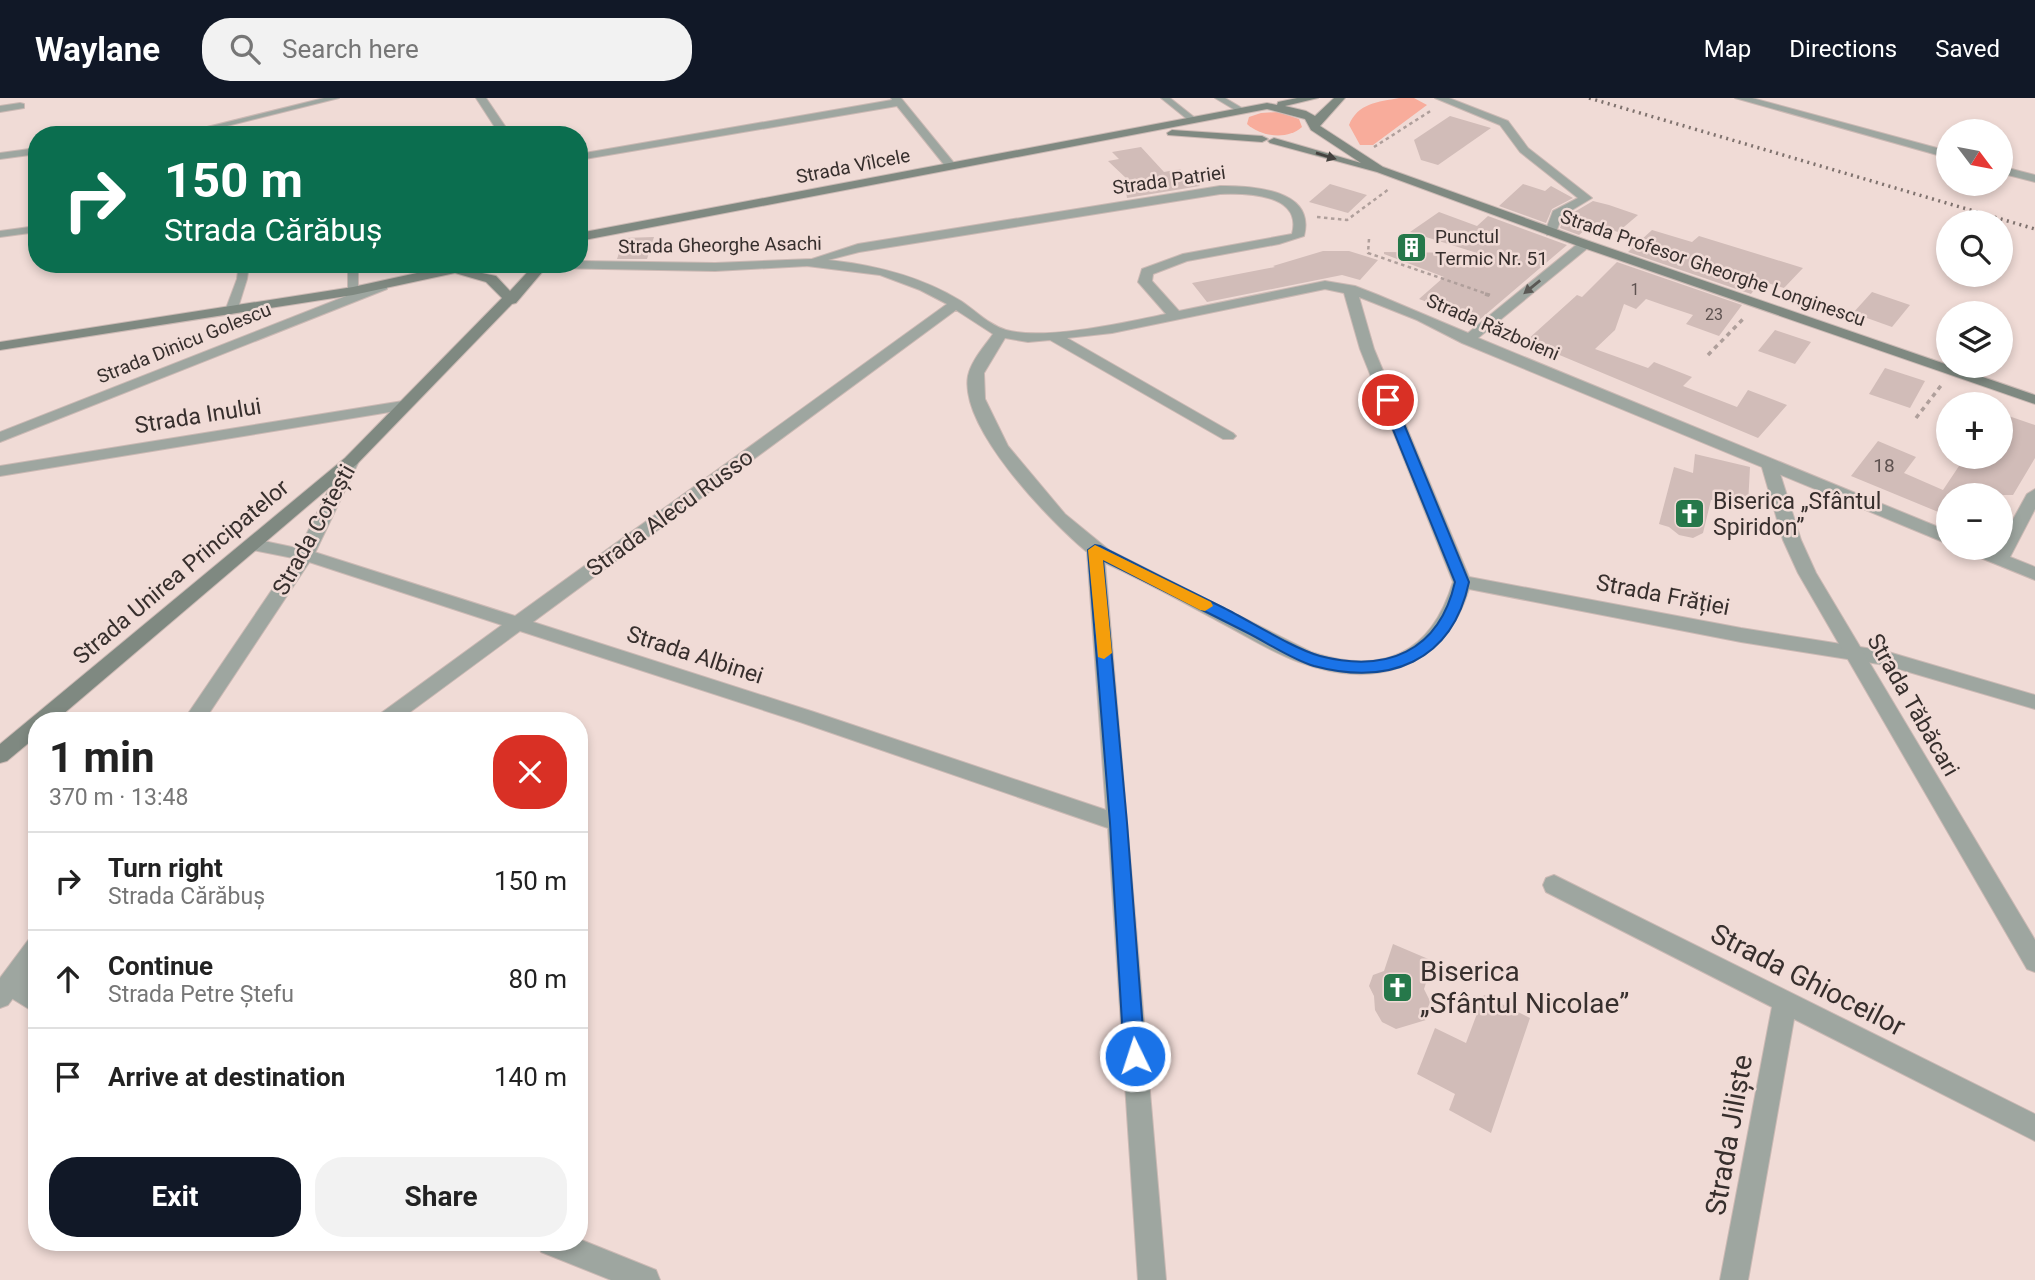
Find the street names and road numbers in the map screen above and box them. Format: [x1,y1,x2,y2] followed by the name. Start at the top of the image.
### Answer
[794,144,912,188] street label: Strada Vîlcele
[1111,161,1227,199] street label: Strada Patriei
[1557,205,1869,331] street label: Strada Profesor Gheorghe Longinescu
[618,232,822,258] street label: Strada Gheorghe Asachi
[1423,289,1563,365] street label: Strada Războieni
[94,298,274,388] street label: Strada Dinicu Golescu
[133,393,263,439] street label: Strada Inului
[582,444,758,582] street label: Strada Alecu Russo
[267,460,361,600] street label: Strada Cotești
[68,474,295,670] street label: Strada Unirea Principatelor
[1594,569,1732,621] street label: Strada Frăției
[623,620,767,690] street label: Strada Albinei
[1861,629,1965,781] street label: Strada Tăbăcari
[1705,917,1911,1043] street label: Strada Ghioceilor
[1699,1052,1759,1218] street label: Strada Jiliște

